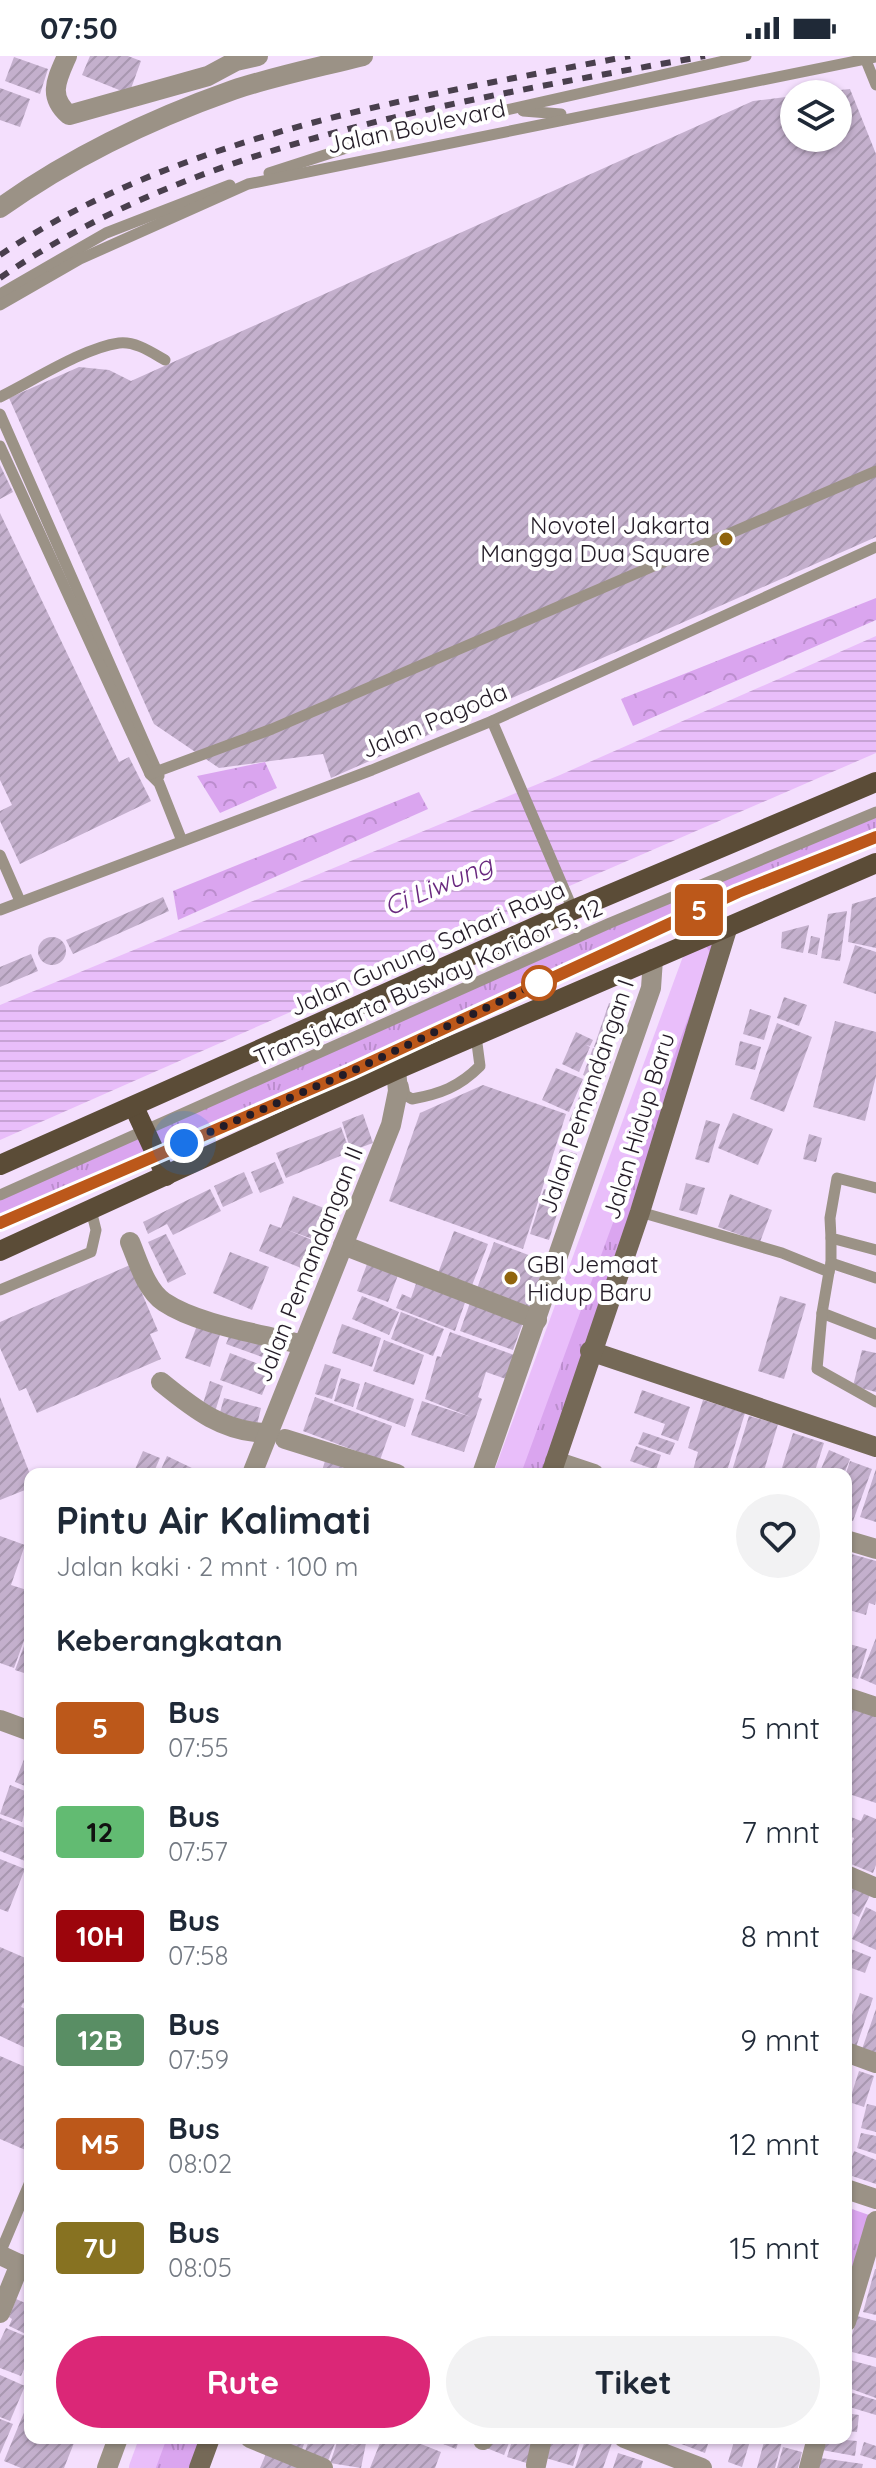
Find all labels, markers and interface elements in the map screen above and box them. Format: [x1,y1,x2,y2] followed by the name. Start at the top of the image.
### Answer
[40,9,118,47] text: 07:50
[780,80,852,152] map controls
[780,80,852,152] button: layers
[324,92,508,160] street label: Jalan Boulevard
[480,510,710,568] place label: Novotel Jakarta Mangga Dua Square
[717,530,735,548] marker: Novotel Jakarta Mangga Dua Square
[357,676,511,764] street label: Jalan Pagoda
[379,847,499,923] water label: Ci Liwung
[285,874,569,1022] street label: Jalan Gunung Sahari Raya
[673,884,725,936] line badge: 5
[249,891,607,1073] street label: Transjakarta Busway Koridor 5, 12
[691,892,707,927] text: 5
[522,966,556,1000] unlabelled marker
[532,975,640,1217] street label: Jalan Pemandangan I
[595,1029,681,1223] street label: Jalan Hidup Baru
[164,1123,204,1163] your location
[247,1142,369,1386] street label: Jalan Pemandangan II
[527,1249,659,1307] place label: GBI Jemaat Hidup Baru
[502,1269,520,1287] marker: GBI Jemaat Hidup Baru
[736,1494,820,1578] button: heart
[56,1496,371,1544] text: Pintu Air Kalimati
[56,1550,358,1583] text: Jalan kaki · 2 mnt · 100 m
[56,1621,283,1659] text: Keberangkatan
[168,1693,220,1731] text: Bus
[741,1709,820,1747] text: 5 mnt
[92,1710,108,1745] text: 5
[168,1731,229,1764] text: 07:55
[168,1797,220,1835] text: Bus
[742,1813,820,1851] text: 7 mnt
[87,1814,113,1849] text: 12
[168,1835,228,1868] text: 07:57
[168,1901,220,1939] text: Bus
[741,1917,820,1955] text: 8 mnt
[76,1918,124,1953] text: 10H
[168,1939,228,1972] text: 07:58
[168,2005,220,2043] text: Bus
[740,2021,820,2059] text: 9 mnt
[77,2022,123,2057] text: 12B
[168,2043,229,2076] text: 07:59
[168,2109,220,2147] text: Bus
[729,2125,820,2163] text: 12 mnt
[80,2126,120,2161] text: M5
[168,2147,232,2180] text: 08:02
[168,2213,220,2251] text: Bus
[729,2229,820,2267] text: 15 mnt
[82,2230,118,2265] text: 7U
[168,2251,232,2284] text: 08:05
[56,2336,430,2428] button: Rute
[446,2336,820,2428] button: Tiket

